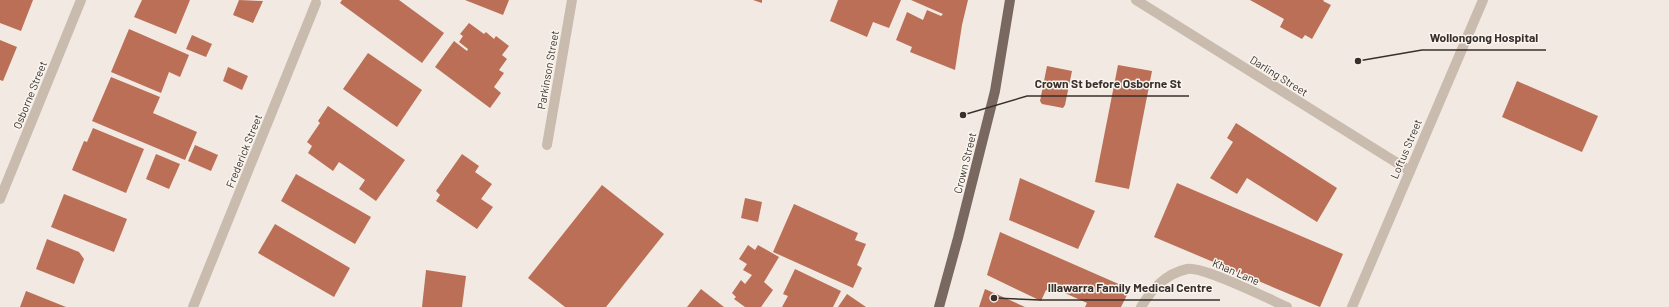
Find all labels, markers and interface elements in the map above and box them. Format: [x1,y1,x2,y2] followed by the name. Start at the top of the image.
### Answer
[1422,26,1546,50] callout: Wollongong Hospital
[534,29,561,110] street label: Parkinson Street
[1430,30,1538,44] text: Wollongong Hospital
[1248,53,1311,99] street label: Darling Street
[10,59,49,131] street label: Osborne Street
[1027,72,1189,96] callout: Crown St before Osborne St
[1035,76,1182,90] text: Crown St before Osborne St
[223,112,264,189] street label: Frederick Street
[1387,117,1424,181] street label: Loftus Street
[951,131,978,195] street label: Crown Street
[1211,256,1262,287] street label: Khan Lane
[1040,276,1220,300] callout: Illawarra Family Medical Centre
[1048,280,1213,294] text: Illawarra Family Medical Centre

